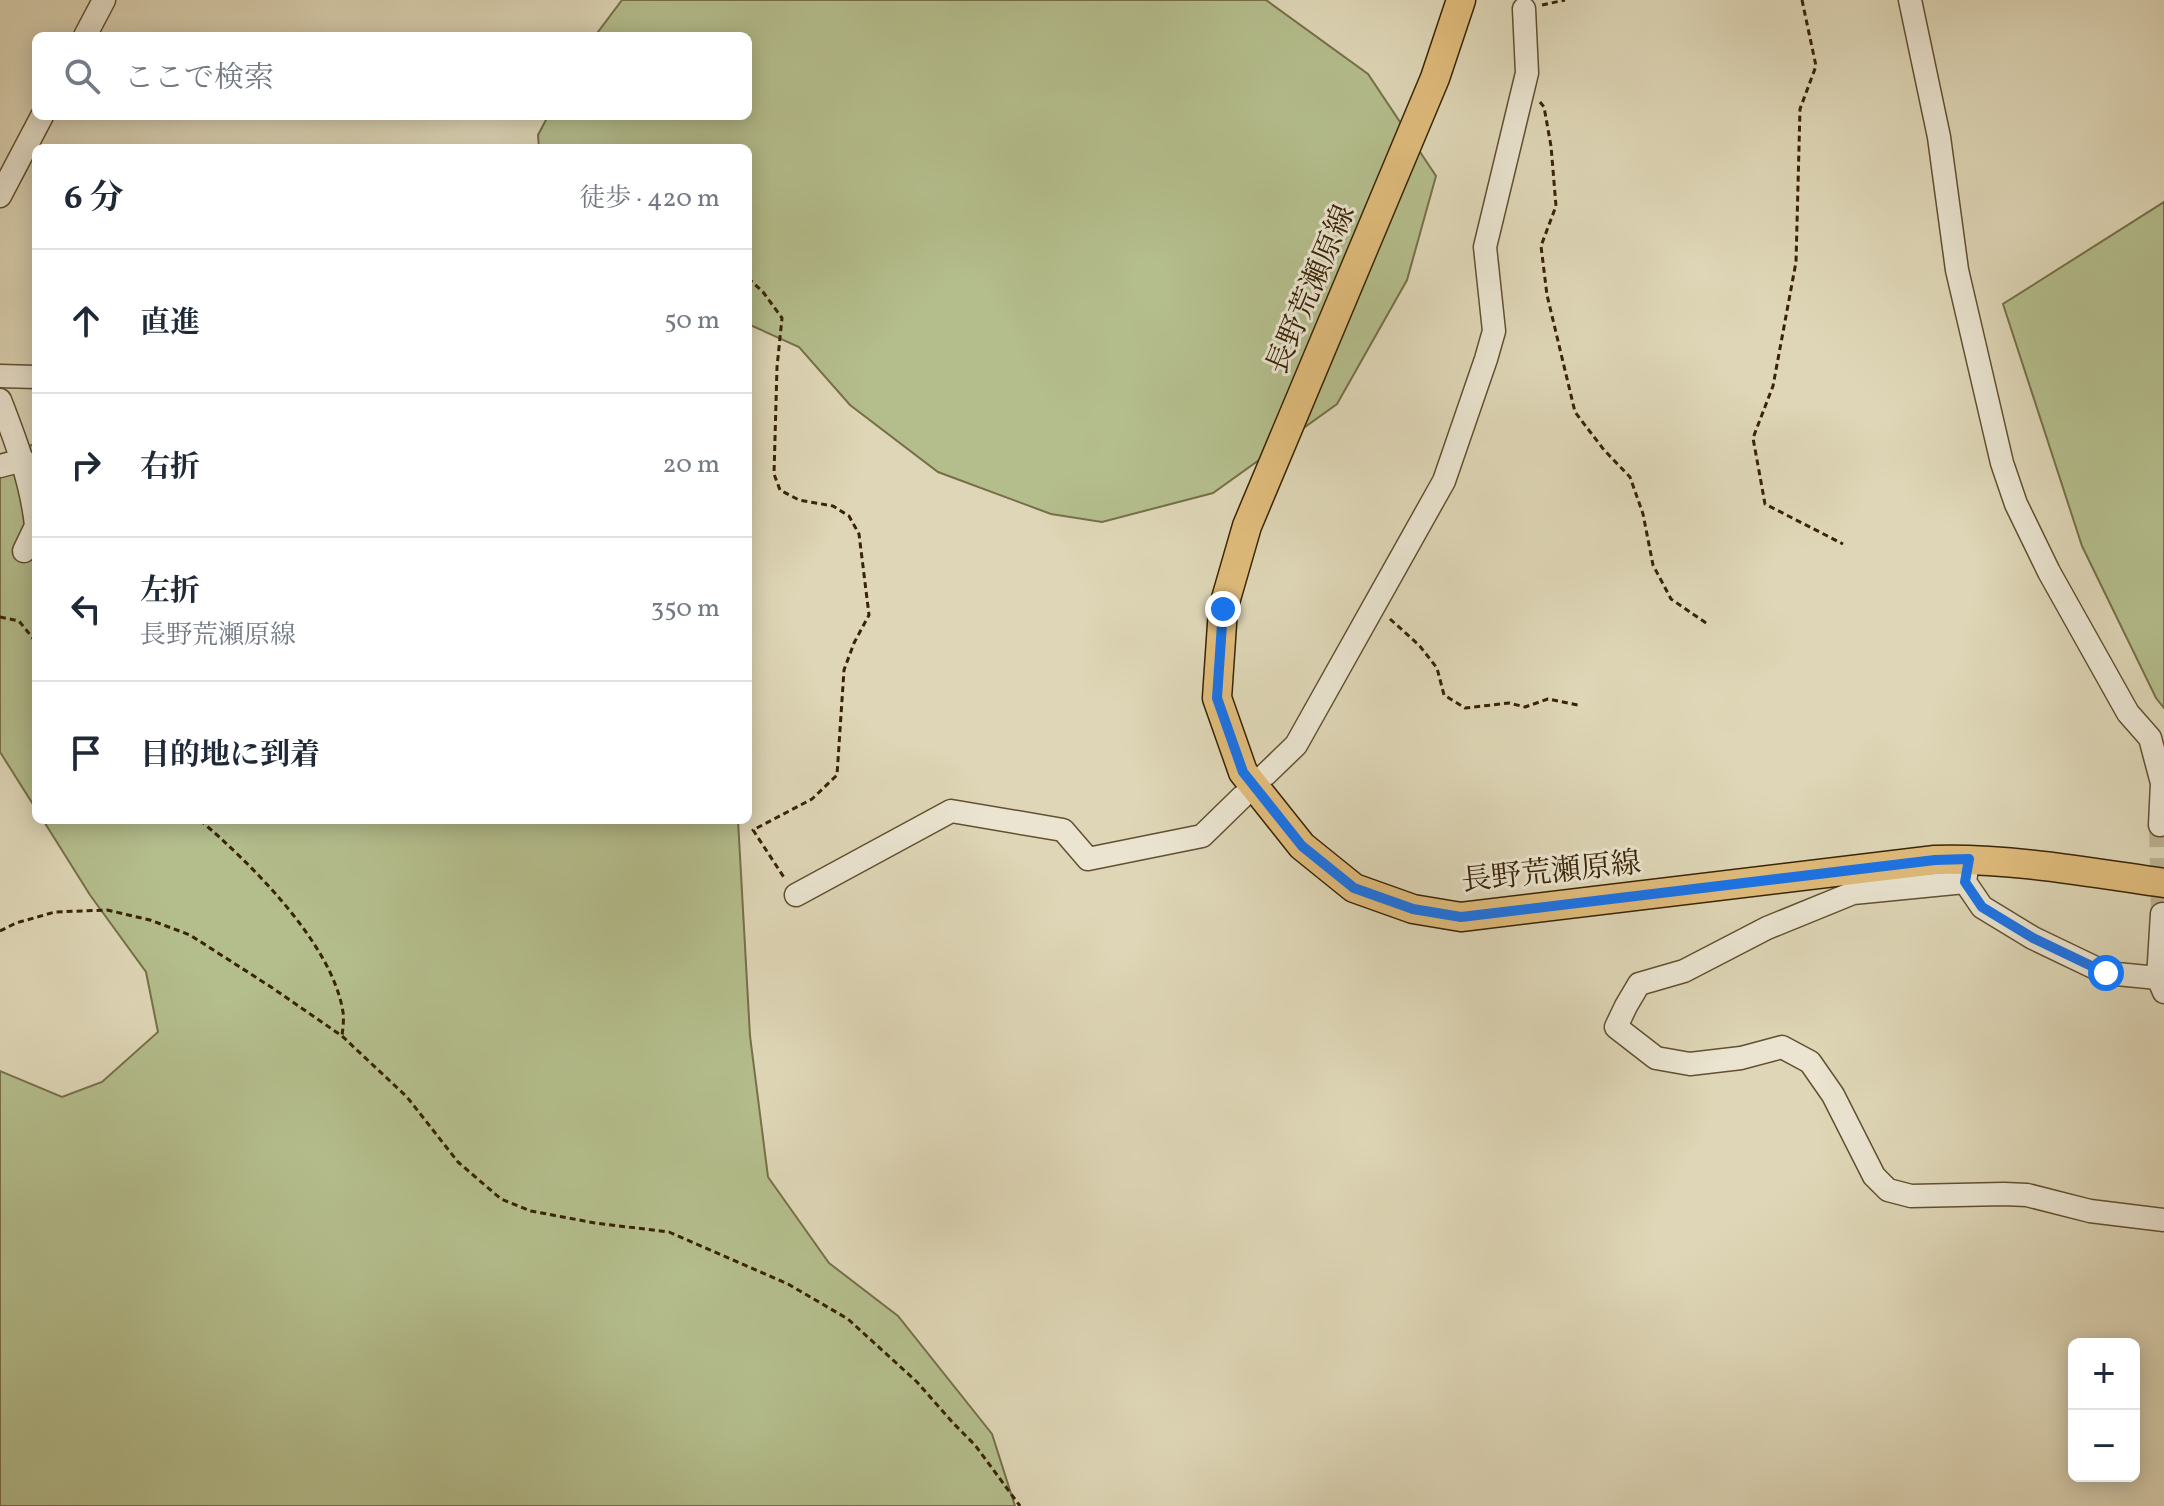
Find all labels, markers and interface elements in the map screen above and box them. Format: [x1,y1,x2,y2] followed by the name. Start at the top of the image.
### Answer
[32,32,752,120] search box
[60,54,104,98] icon: search
[124,58,274,100] text: ここで検索
[64,176,123,223] text: 6 分
[579,181,720,217] text: 徒歩 · 420 m
[1257,199,1366,381] street label: 長野荒瀬原線
[64,299,108,343] icon: ahead
[140,303,200,345] text: 直進
[664,303,720,339] text: 50 m
[64,443,108,487] icon: right
[140,447,200,489] text: 右折
[662,447,720,483] text: 20 m
[140,571,200,613] text: 左折
[64,587,108,631] icon: left
[651,591,720,627] text: 350 m
[1205,591,1241,627] route end
[140,618,296,654] text: 長野荒瀬原線
[64,731,108,775] icon: arrive
[140,735,320,777] text: 目的地に到着
[1460,843,1643,903] street label: 長野荒瀬原線
[2088,955,2124,991] route start
[2068,1338,2140,1482] map controls
[2068,1338,2140,1410] button: +
[2068,1410,2140,1482] button: −

